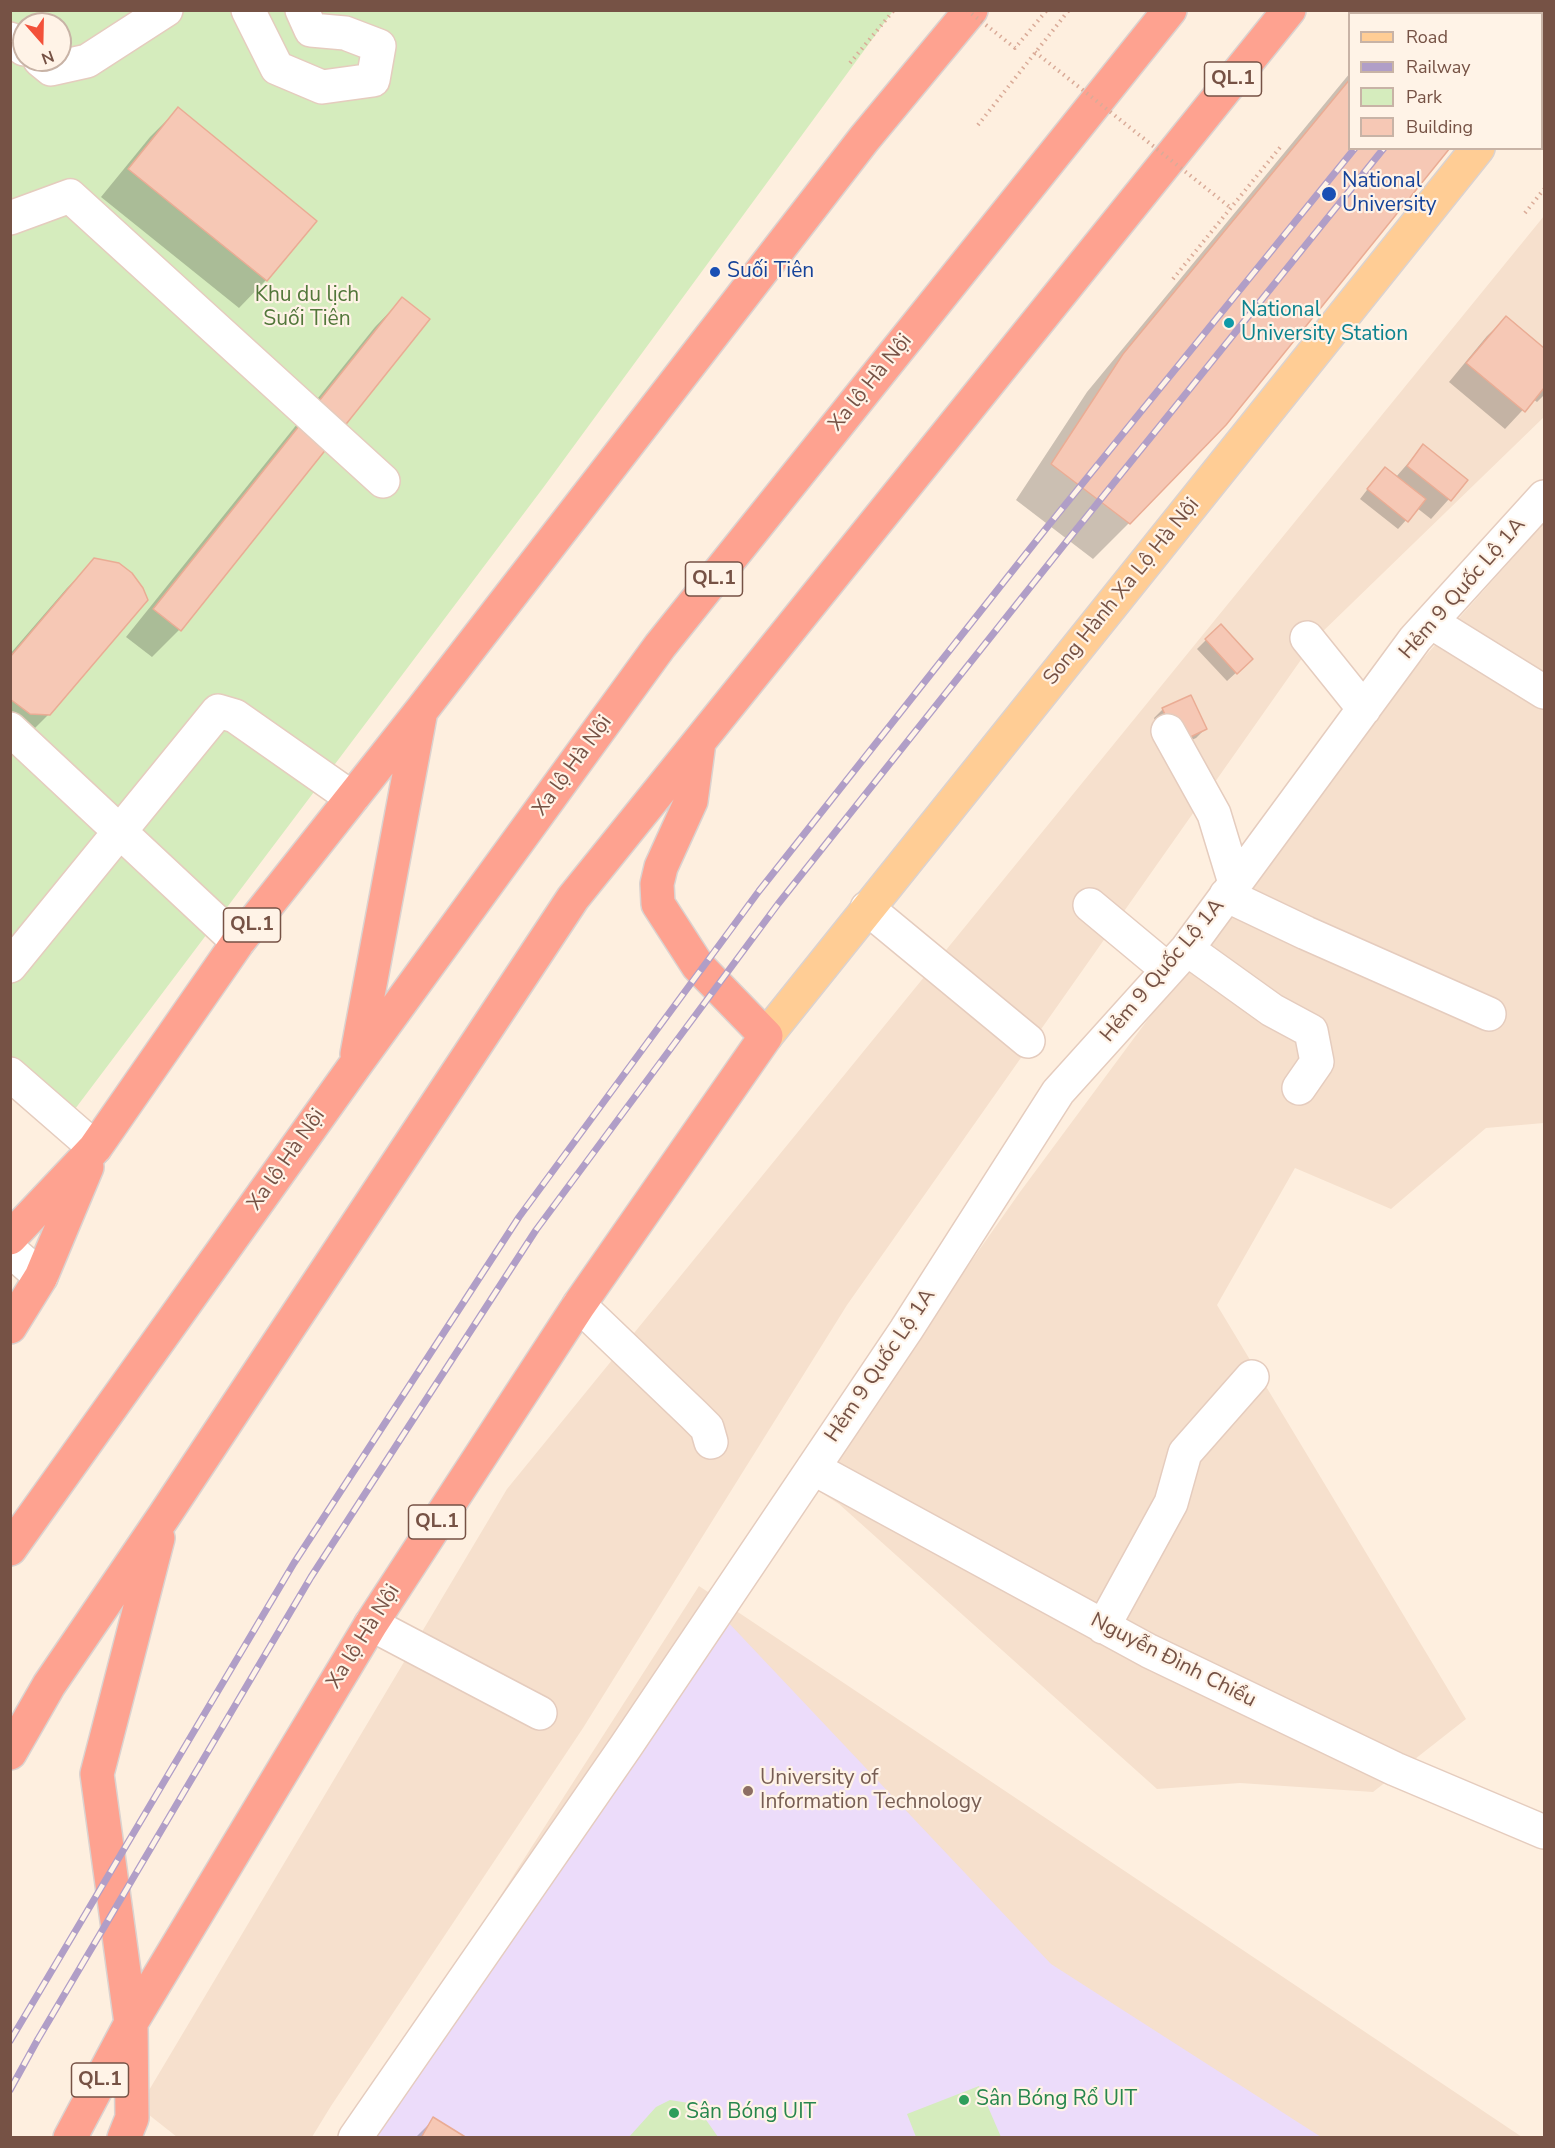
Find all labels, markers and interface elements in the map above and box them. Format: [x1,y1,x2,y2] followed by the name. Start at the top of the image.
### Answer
[12,12,72,72] north arrow
[1348,12,1543,150] legend
[1406,25,1448,49] text: Road
[38,45,57,69] text: N
[1406,55,1471,79] text: Railway
[1204,62,1262,96] road number: QL.1
[1406,85,1442,109] text: Park
[1406,115,1473,139] text: Building
[1342,169,1437,219] place label: National University
[1320,185,1338,203] marker: National University
[727,259,814,285] place label: Suối Tiên
[708,265,722,279] marker: Suối Tiên
[255,283,359,333] park label: Khu du lịch Suối Tiên
[1241,298,1408,348] place label: National University Station
[1222,316,1236,330] marker: National University Station
[824,329,918,437] street label: Xa lộ Hà Nội
[1039,493,1205,691] street label: Song Hành Xa Lộ Hà Nội
[1395,513,1531,665] street label: Hẻm 9 Quốc Lộ 1A
[686,562,742,596] road number: QL.1
[528,711,618,821] street label: Xa lộ Hà Nội
[1096,894,1230,1048] street label: Hẻm 9 Quốc Lộ 1A
[224,908,280,942] road number: QL.1
[243,1104,331,1216] street label: Xa lộ Hà Nội
[820,1285,942,1447] street label: Hẻm 9 Quốc Lộ 1A
[408,1505,466,1539] road number: QL.1
[322,1580,406,1694] street label: Xa lộ Hà Nội
[1086,1608,1260,1714] street label: Nguyễn Đình Chiểu
[760,1766,982,1816] place label: University of Information Technology
[741,1784,755,1798] marker: University of Information Technology
[72,2063,128,2097] road number: QL.1
[976,2087,1137,2113] place label: Sân Bóng Rổ UIT
[957,2093,971,2107] marker: Sân Bóng Rổ UIT
[686,2100,816,2126] place label: Sân Bóng UIT
[667,2106,681,2120] marker: Sân Bóng UIT

